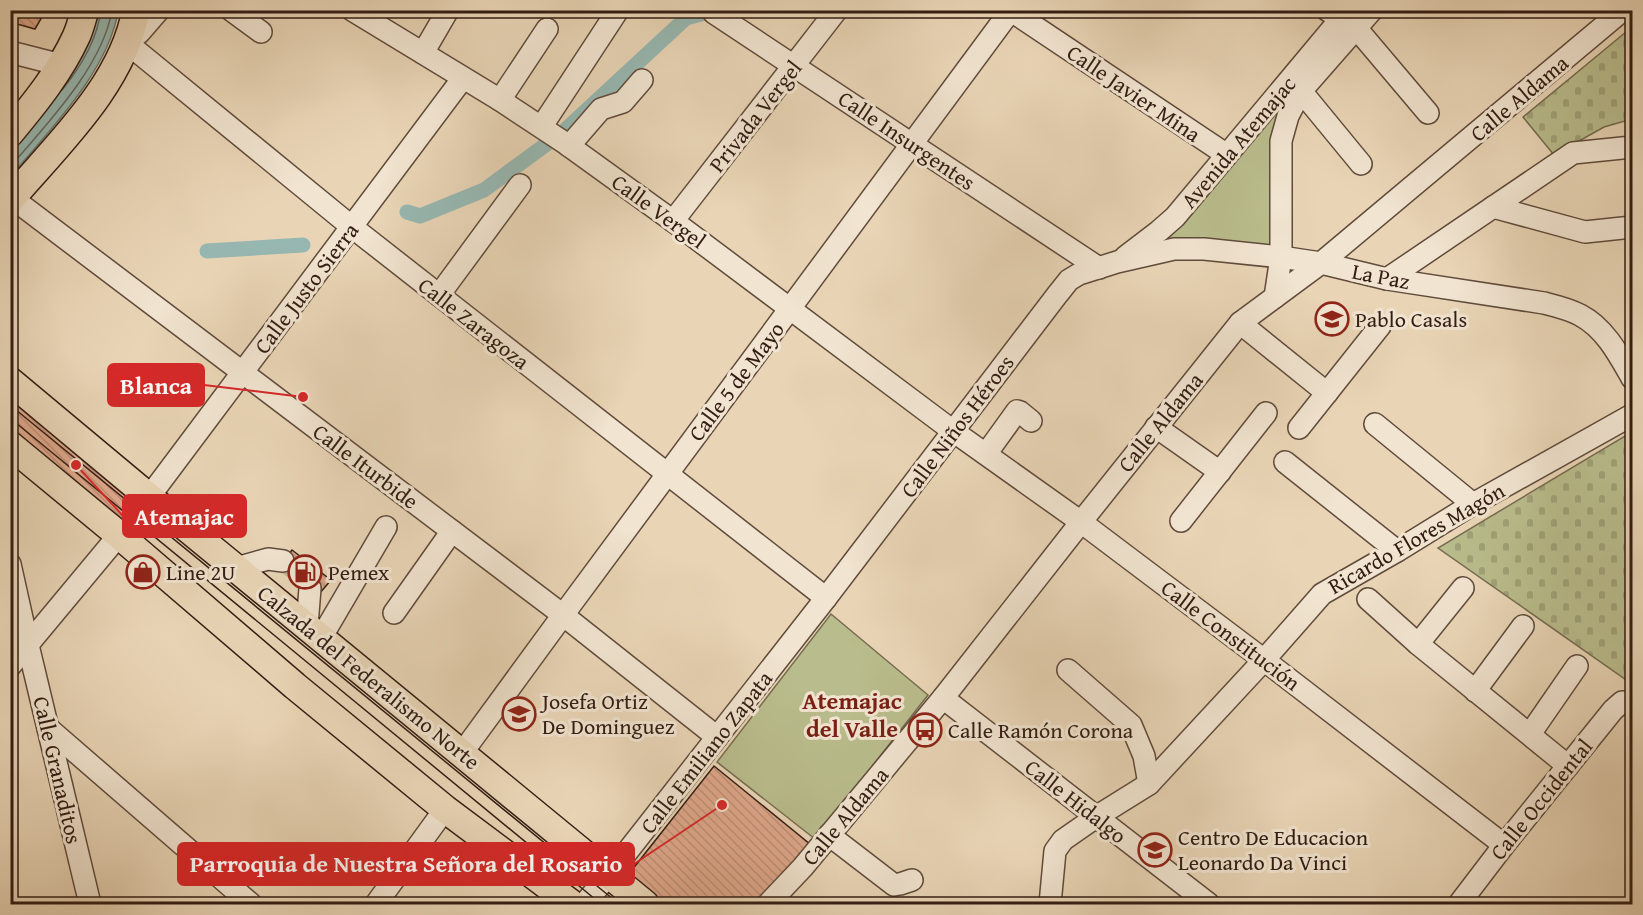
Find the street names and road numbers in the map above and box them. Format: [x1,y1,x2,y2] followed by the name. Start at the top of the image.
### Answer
[1061,36,1208,150] street label: Calle Javier Mina
[1463,47,1576,149] street label: Calle Aldama
[701,53,809,179] street label: Privada Vergel
[1173,69,1303,215] street label: Avenida Atemajac
[832,82,982,198] street label: Calle Insurgentes
[605,166,713,256] street label: Calle Vergel
[246,215,366,360] street label: Calle Justo Sierra
[1350,255,1413,297] street label: La Paz
[412,269,537,377] street label: Calle Zaragoza
[680,315,792,447] street label: Calle 5 de Mayo
[893,348,1021,504] street label: Calle Niños Héroes
[1110,365,1211,479] street label: Calle Aldama
[306,416,426,516] street label: Calle Iturbide
[1322,474,1511,602] street label: Ricardo Flores Magón
[1155,572,1308,698] street label: Calle Constitución
[251,577,487,777] street label: Calzada del Federalismo Norte
[632,663,780,840] street label: Calle Emiliano Zapata
[25,693,91,847] street label: Calle Granaditos
[1482,732,1600,866] street label: Calle Occidental
[1018,751,1134,851] street label: Calle Hidalgo
[794,759,896,872] street label: Calle Aldama

